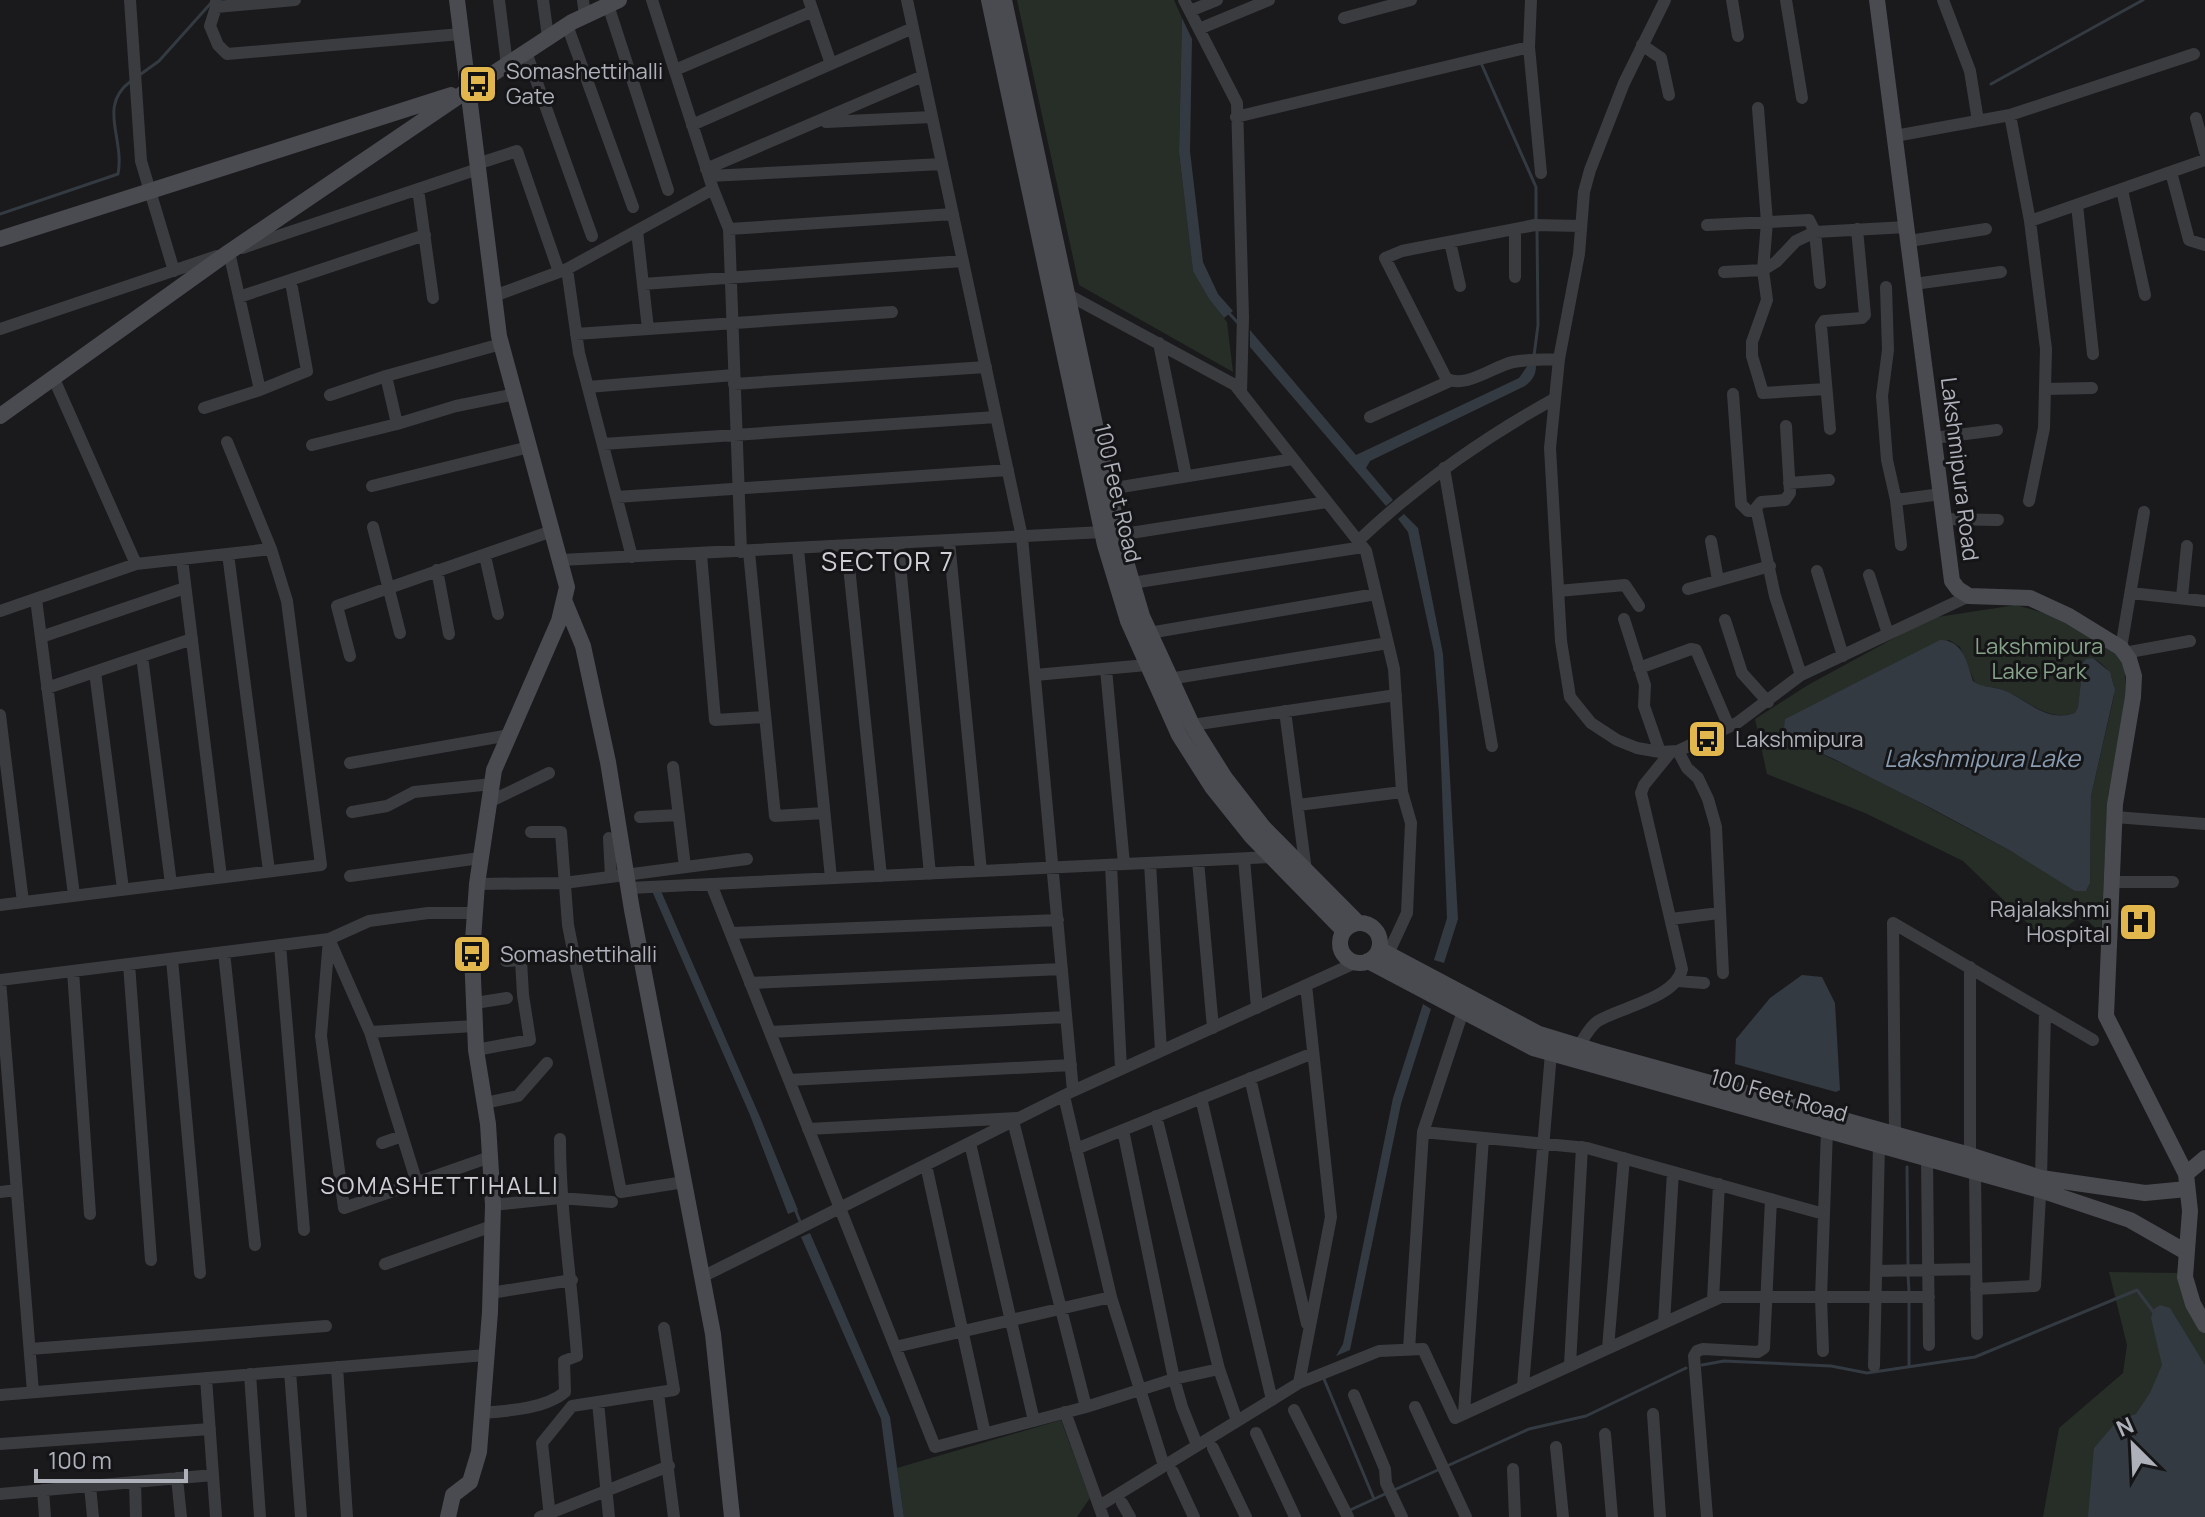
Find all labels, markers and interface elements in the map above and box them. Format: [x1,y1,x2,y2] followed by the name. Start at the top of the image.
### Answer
[506,56,663,111] place label: Somashettihalli Gate
[457,63,499,105] bus stop icon: Somashettihalli Gate
[1934,375,1986,563] street label: Lakshmipura Road
[1087,421,1149,565] street label: 100 Feet Road
[821,543,955,579] district label: SECTOR 7
[1975,631,2103,686] park label: Lakshmipura Lake Park
[1686,718,1728,760] bus stop icon: Lakshmipura
[1735,724,1863,754] place label: Lakshmipura
[1884,741,2082,774] water label: Lakshmipura Lake
[1990,894,2110,949] place label: Rajalakshmi Hospital
[2117,901,2159,943] hospital icon: Rajalakshmi Hospital
[451,933,493,975] bus stop icon: Somashettihalli
[500,939,657,969] place label: Somashettihalli
[1707,1061,1851,1129] street label: 100 Feet Road
[320,1168,560,1201] district label: SOMASHETTIHALLI
[2093,1405,2173,1485] north arrow
[2112,1410,2138,1444] text: N
[36,1433,186,1483] scale bar
[48,1443,112,1476] text: 100 m

